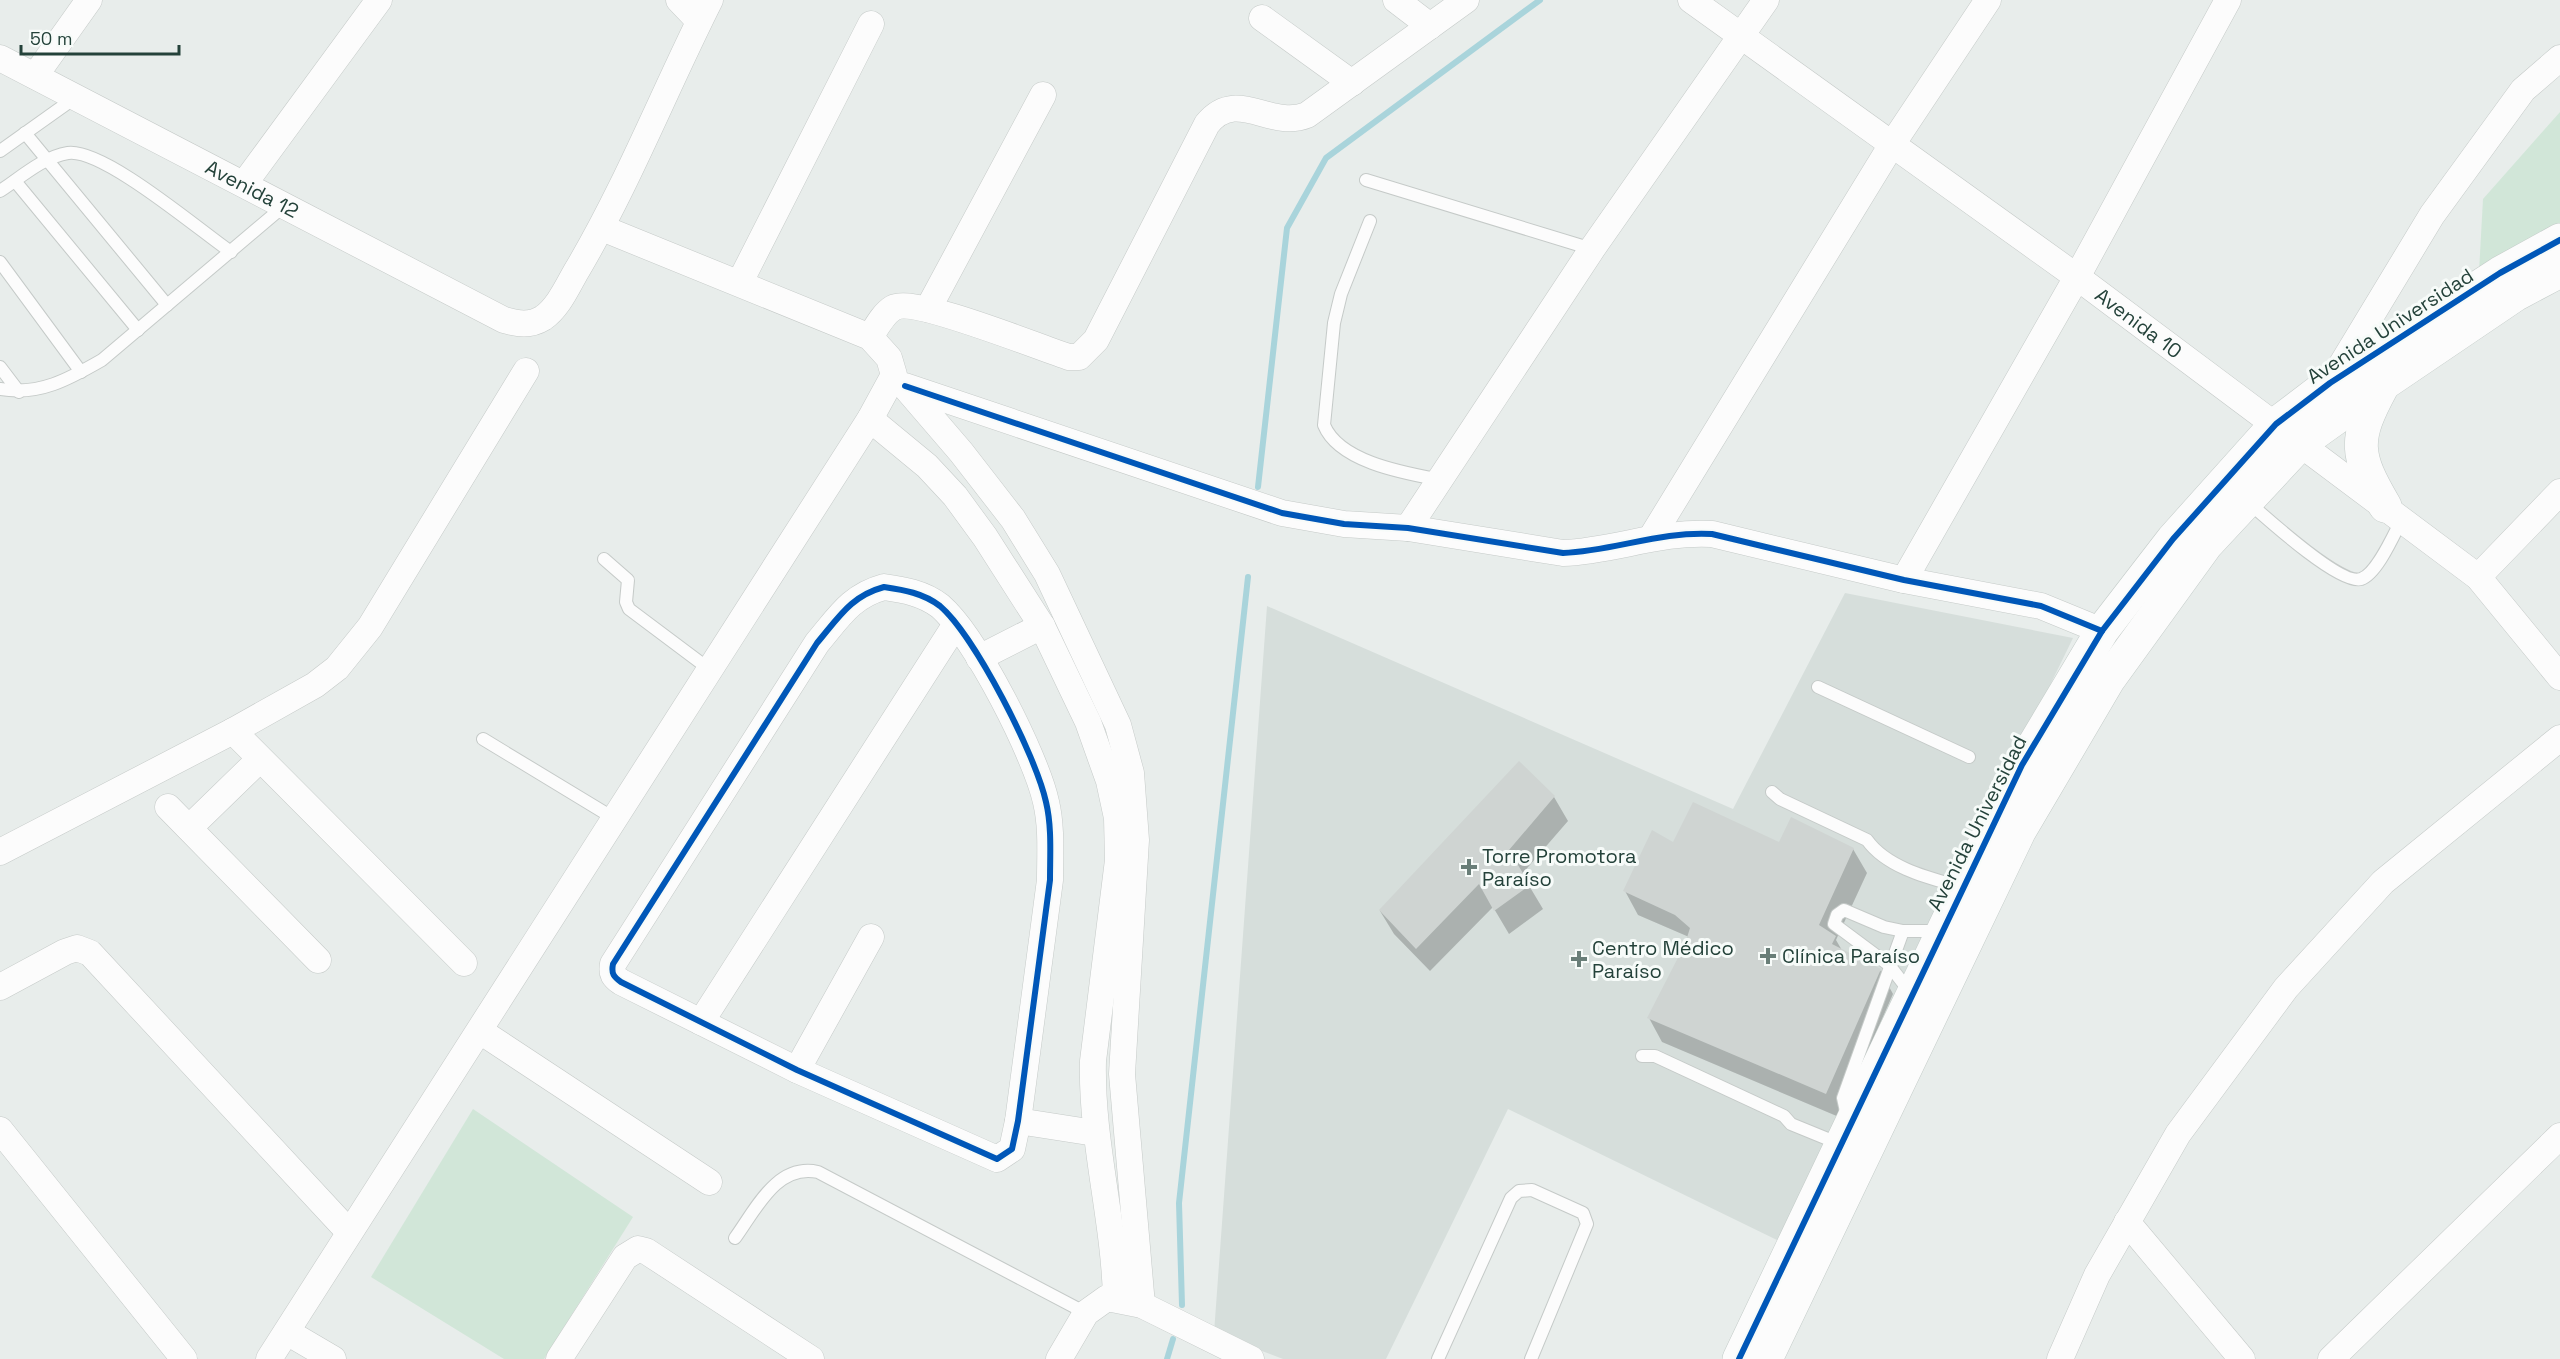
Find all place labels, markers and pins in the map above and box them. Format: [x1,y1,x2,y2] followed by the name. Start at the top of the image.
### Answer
[1482,843,1636,892] place label: Torre Promotora Paraíso
[1460,858,1478,876] marker: Torre Promotora Paraíso
[1592,935,1734,984] place label: Centro Médico Paraíso
[1782,943,1920,969] place label: Clínica Paraíso
[1759,947,1777,965] marker: Clínica Paraíso
[1570,950,1588,968] marker: Centro Médico Paraíso

